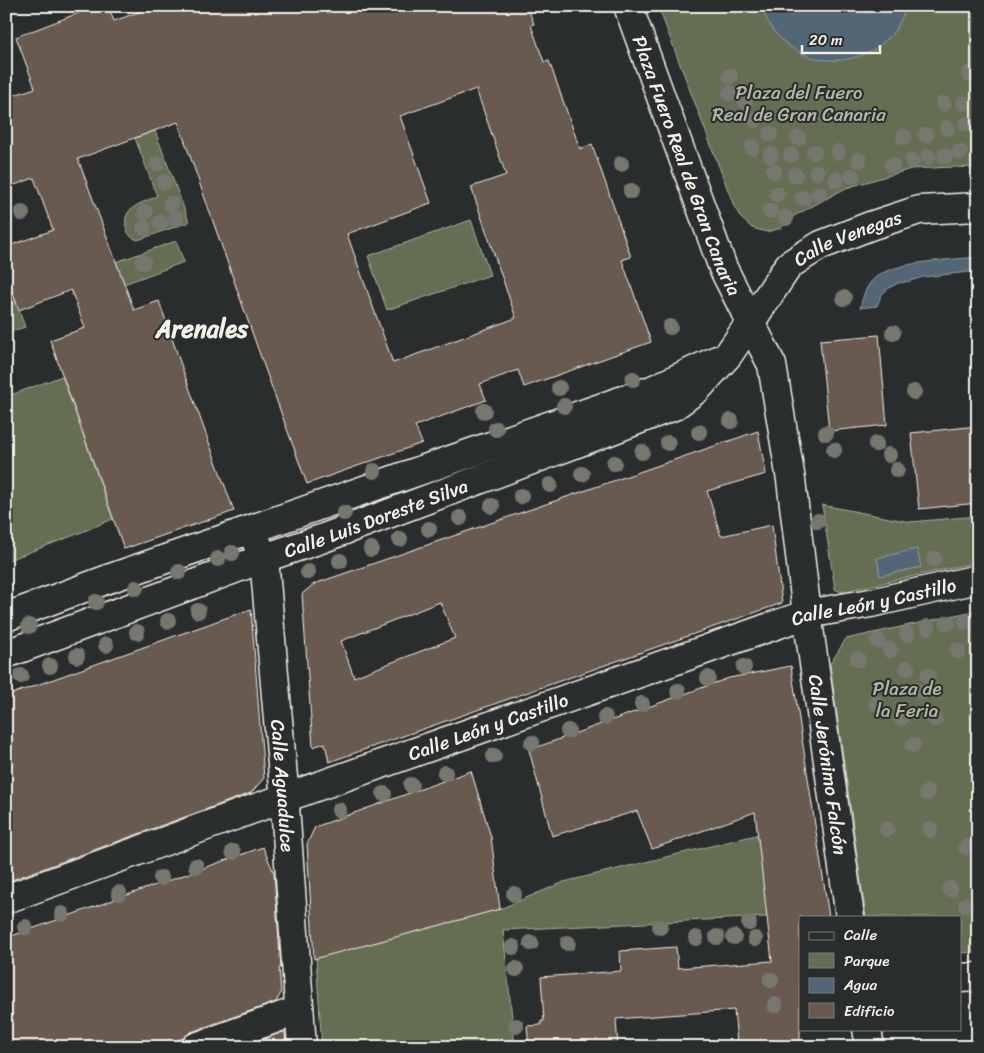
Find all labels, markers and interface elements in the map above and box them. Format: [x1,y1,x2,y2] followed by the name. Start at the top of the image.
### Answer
[802,22,879,54] scale bar
[809,27,843,53] text: 20 m
[623,30,751,302] street label: Plaza Fuero Real de Gran Canaria
[712,76,886,131] park label: Plaza del Fuero Real de Gran Canaria
[786,200,906,275] street label: Calle Venegas
[155,308,249,350] district label: Arenales
[279,469,473,567] street label: Calle Luis Doreste Silva
[786,568,959,635] street label: Calle León y Castillo
[799,672,857,857] street label: Calle Jerónimo Falcón
[872,672,942,727] park label: Plaza de la Feria
[403,683,573,770] street label: Calle León y Castillo
[262,718,305,853] street label: Calle Aguadulce
[799,916,962,1030] legend
[844,922,877,948] text: Calle
[844,948,889,974] text: Parque
[843,972,877,998] text: Agua
[844,998,895,1024] text: Edificio

